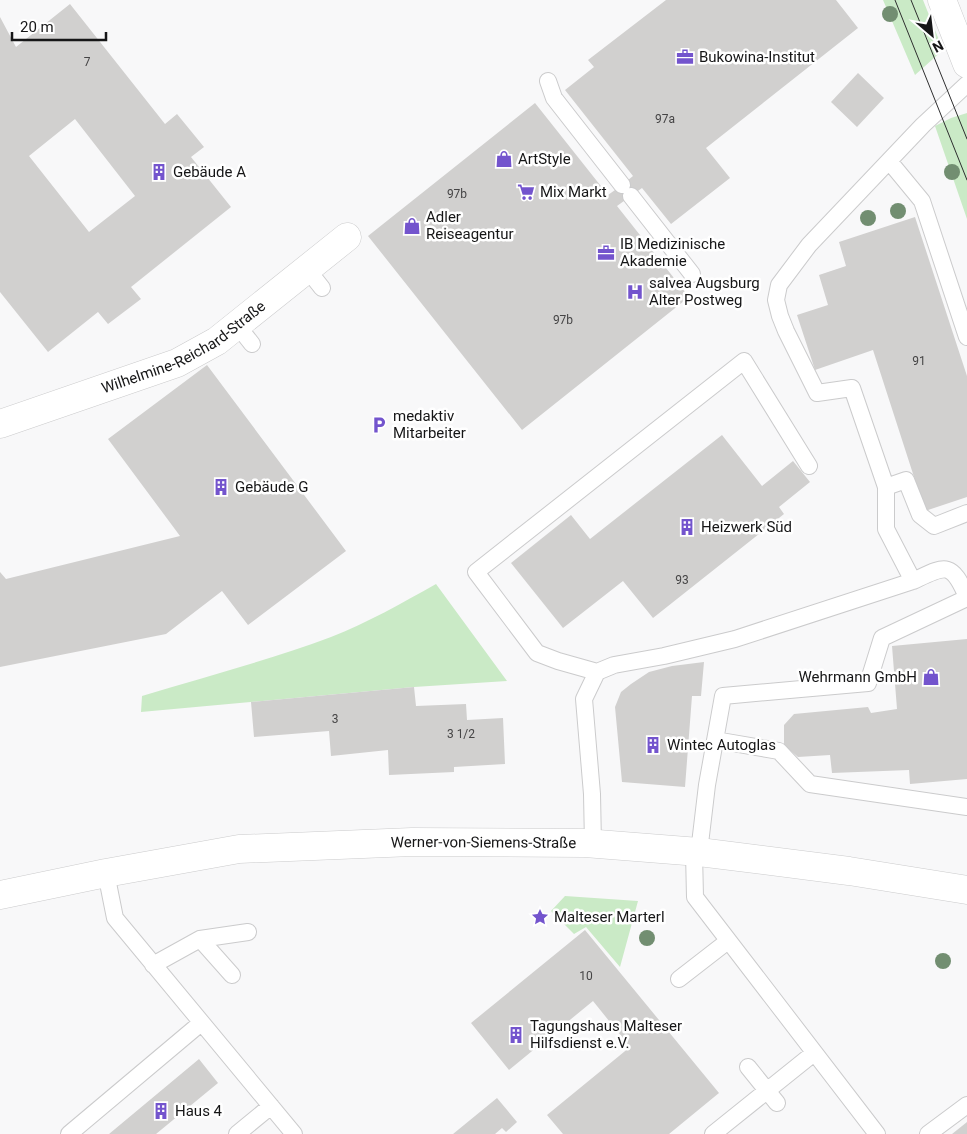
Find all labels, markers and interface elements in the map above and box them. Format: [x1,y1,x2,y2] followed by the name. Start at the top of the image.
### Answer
[12,10,106,42] scale bar
[907,10,957,60] north arrow
[20,18,54,36] text: 20 m
[930,37,946,56] text: N
[675,47,695,67] office icon: Bukowina-Institut
[699,48,815,66] place label: Bukowina-Institut
[84,55,91,69] house number: 7
[655,112,675,126] house number: 97a
[494,149,514,169] shop icon: ArtStyle
[518,150,571,168] place label: ArtStyle
[149,162,169,182] building icon: Gebäude A
[173,163,246,181] place label: Gebäude A
[516,182,536,202] supermarket icon: Mix Markt
[540,183,607,201] place label: Mix Markt
[447,187,467,201] house number: 97b
[426,208,514,243] place label: Adler Reiseagentur
[402,216,422,236] shop icon: Adler Reiseagentur
[620,235,725,270] place label: IB Medizinische Akademie
[596,243,616,263] office icon: IB Medizinische Akademie
[649,274,760,309] place label: salvea Augsburg Alter Postweg
[625,282,645,302] hospital icon: salvea Augsburg Alter Postweg
[99,297,269,397] street label: Wilhelmine-Reichard-Straße
[553,313,573,327] house number: 97b
[912,354,926,368] house number: 91
[393,407,466,442] place label: medaktiv Mitarbeiter
[369,415,389,435] parking icon: medaktiv Mitarbeiter
[211,477,231,497] building icon: Gebäude G
[235,478,308,496] place label: Gebäude G
[677,517,697,537] building icon: Heizwerk Süd
[701,518,792,536] place label: Heizwerk Süd
[675,573,689,587] house number: 93
[921,667,941,687] shop icon: Wehrmann GmbH
[799,668,917,686] place label: Wehrmann GmbH
[332,712,338,726] house number: 3
[447,727,475,741] house number: 3 1/2
[643,735,663,755] building icon: Wintec Autoglas
[667,736,776,754] place label: Wintec Autoglas
[390,833,576,852] street label: Werner-von-Siemens-Straße
[530,907,550,927] place icon: Malteser Marterl
[554,908,665,926] place label: Malteser Marterl
[579,969,593,983] house number: 10
[530,1017,682,1052] place label: Tagungshaus Malteser Hilfsdienst e.V.
[506,1025,526,1045] building icon: Tagungshaus Malteser Hilfsdienst e.V.
[151,1101,171,1121] building icon: Haus 4
[175,1102,223,1120] place label: Haus 4

